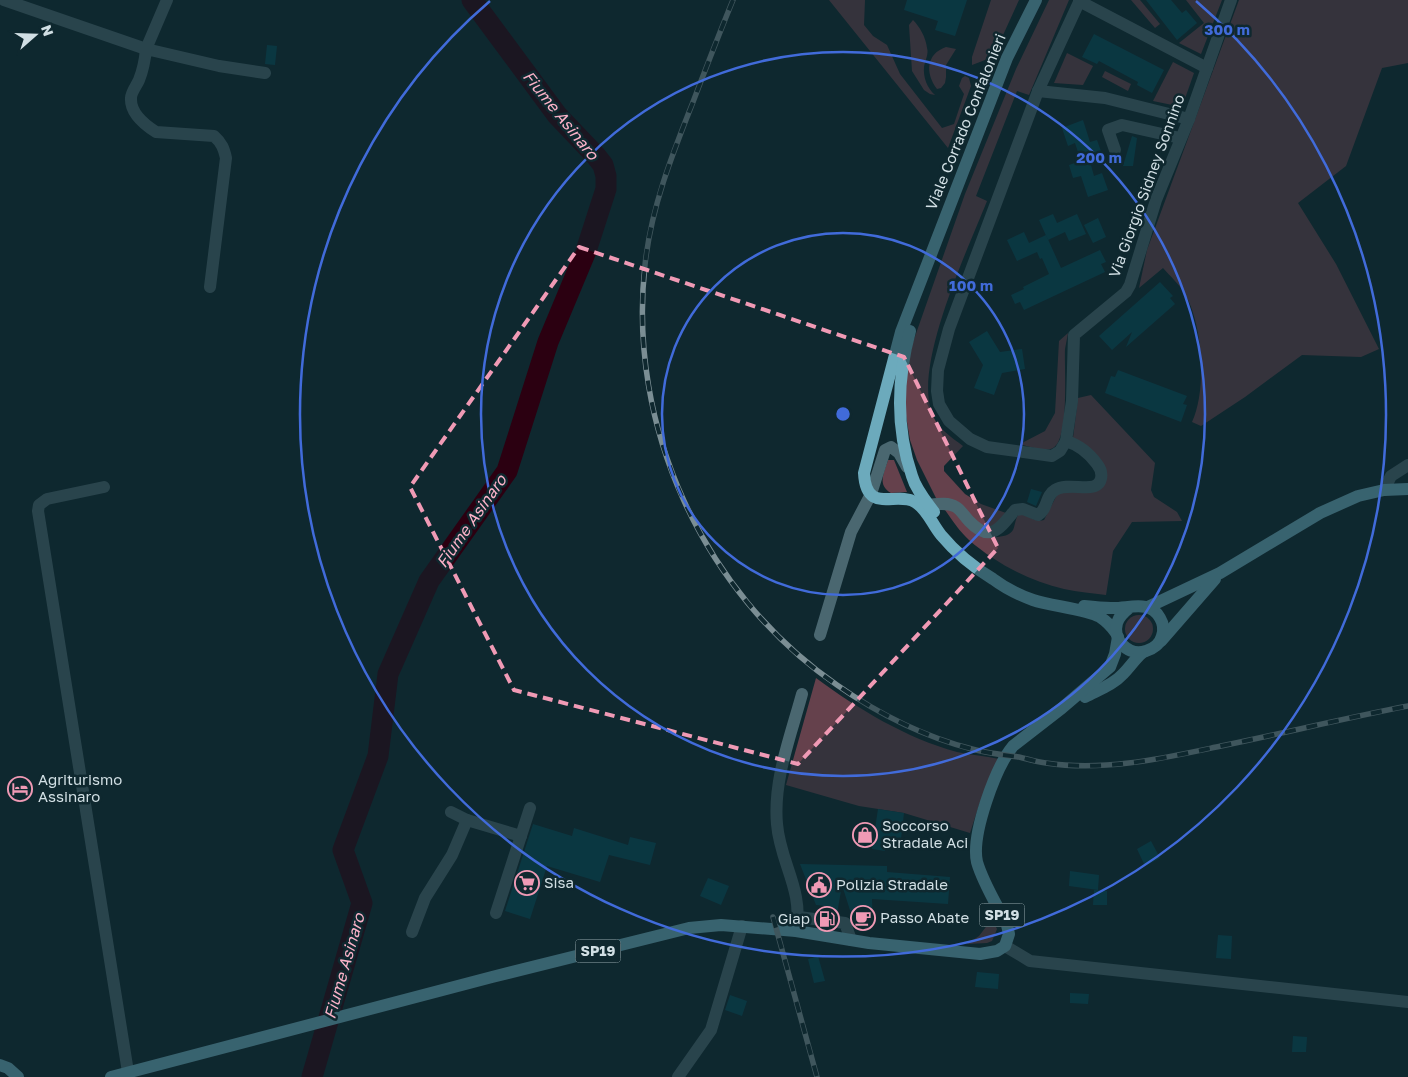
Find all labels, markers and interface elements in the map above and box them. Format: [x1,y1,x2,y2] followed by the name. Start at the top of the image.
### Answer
[10,10,60,60] north arrow
[1204,20,1250,38] text: 300 m
[38,22,57,38] text: N
[921,31,1009,212] street label: Viale Corrado Confalonieri
[519,66,604,165] water label: Fiume Asinaro
[1105,92,1188,280] street label: Via Giorgio Sidney Sonnino
[1076,148,1122,166] text: 200 m
[949,276,993,294] text: 100 m
[834,405,852,423] centre of rings
[432,470,511,571] water label: Fiume Asinaro
[38,770,122,805] place label: Agriturismo Assinaro
[7,776,33,802] hotel icon: Agriturismo Assinaro
[882,816,968,851] place label: Soccorso Stradale Aci
[852,822,878,848] shop icon: Soccorso Stradale Aci
[514,870,540,896] supermarket icon: Sisa
[806,872,832,898] public building icon: Polizia Stradale
[544,873,574,891] place label: Sisa
[836,875,948,893] place label: Polizia Stradale
[980,904,1024,926] road number: SP19
[850,905,876,931] cafe icon: Passo Abate
[814,906,840,932] fuel station icon: Giap
[880,908,969,926] place label: Passo Abate
[778,909,810,927] place label: Giap
[319,910,369,1021] water label: Fiume Asinaro
[576,939,620,962] road number: SP19

